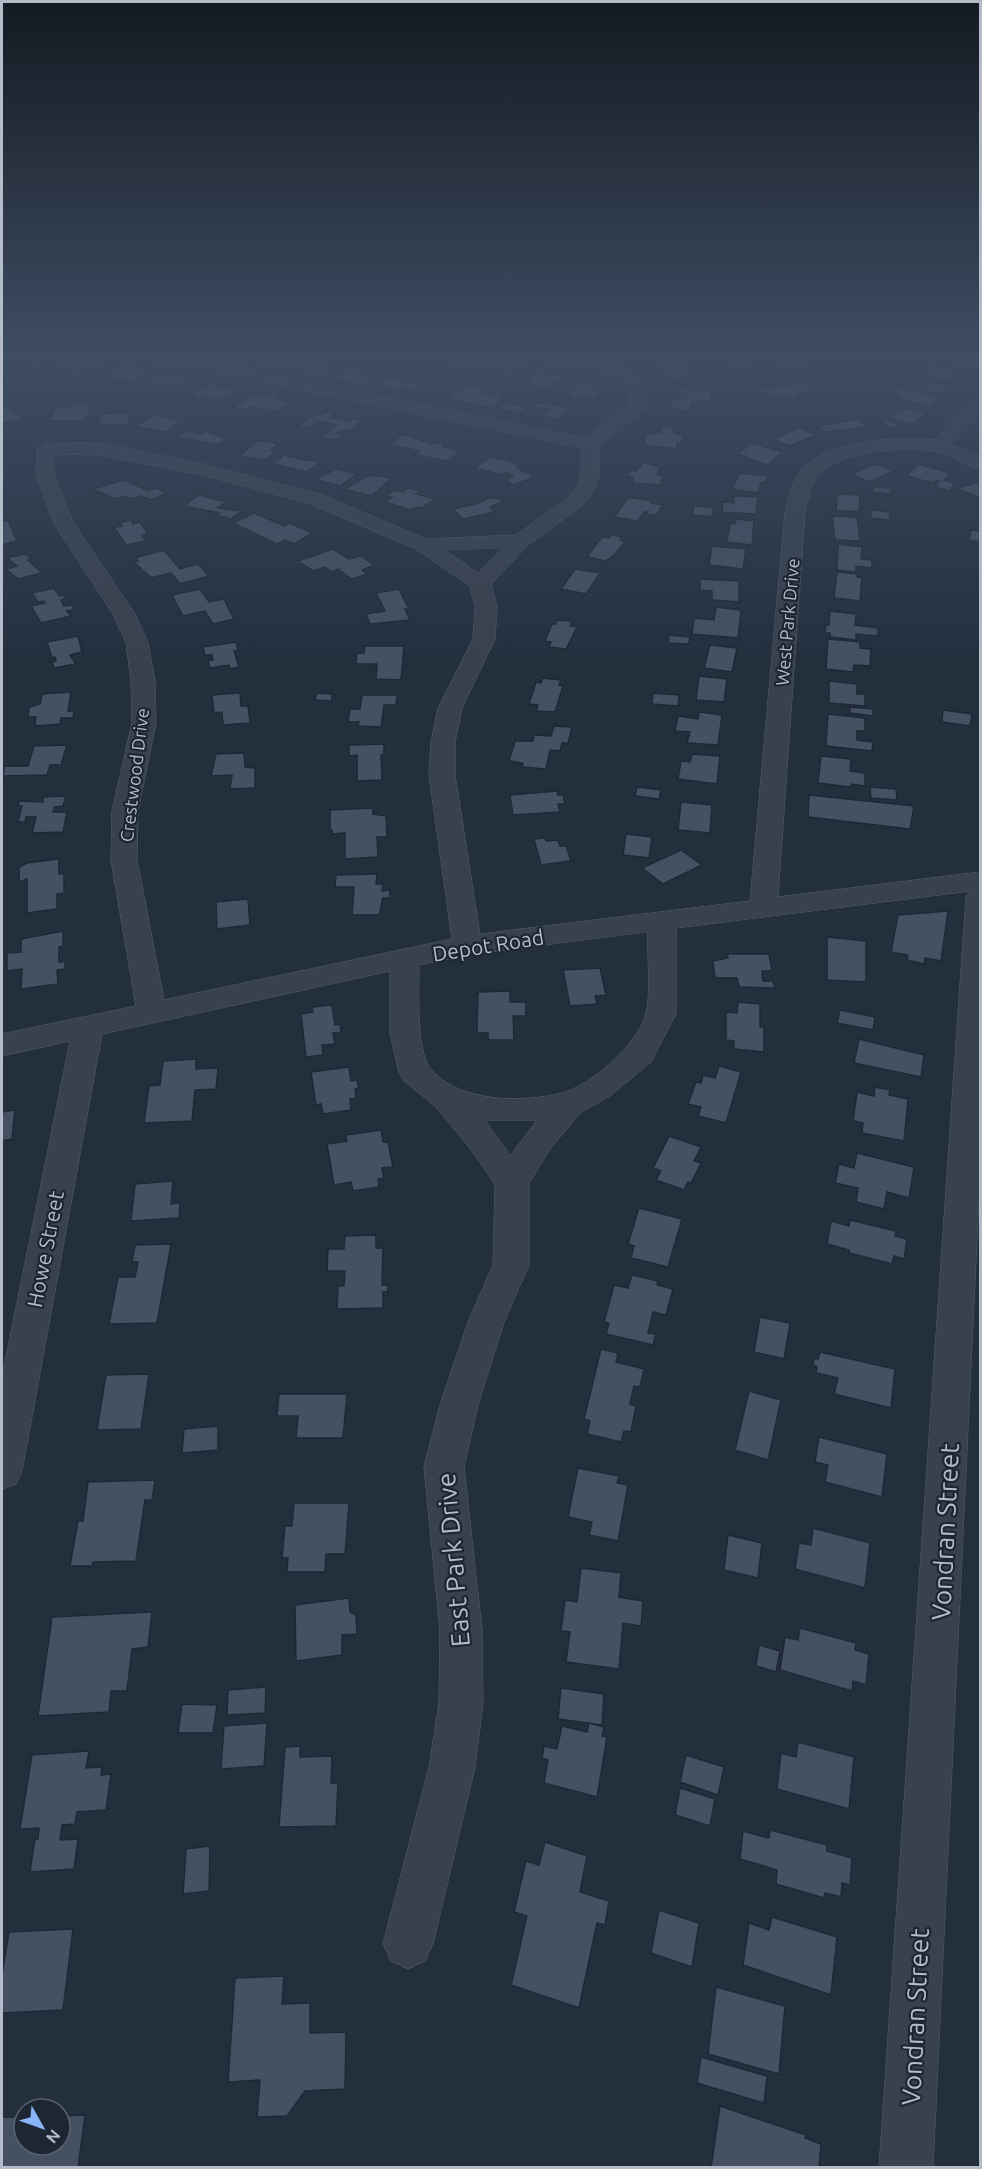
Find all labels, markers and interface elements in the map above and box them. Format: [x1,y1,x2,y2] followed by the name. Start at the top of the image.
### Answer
[771,557,803,687] street label: West Park Drive
[116,707,152,843] street label: Crestwood Drive
[431,924,545,966] street label: Depot Road
[22,1189,68,1309] street label: Howe Street
[926,1443,964,1621] street label: Vondran Street
[431,1472,475,1648] street label: East Park Drive
[896,1928,934,2106] street label: Vondran Street
[12,2097,72,2157] north arrow
[43,2126,64,2147] text: N

